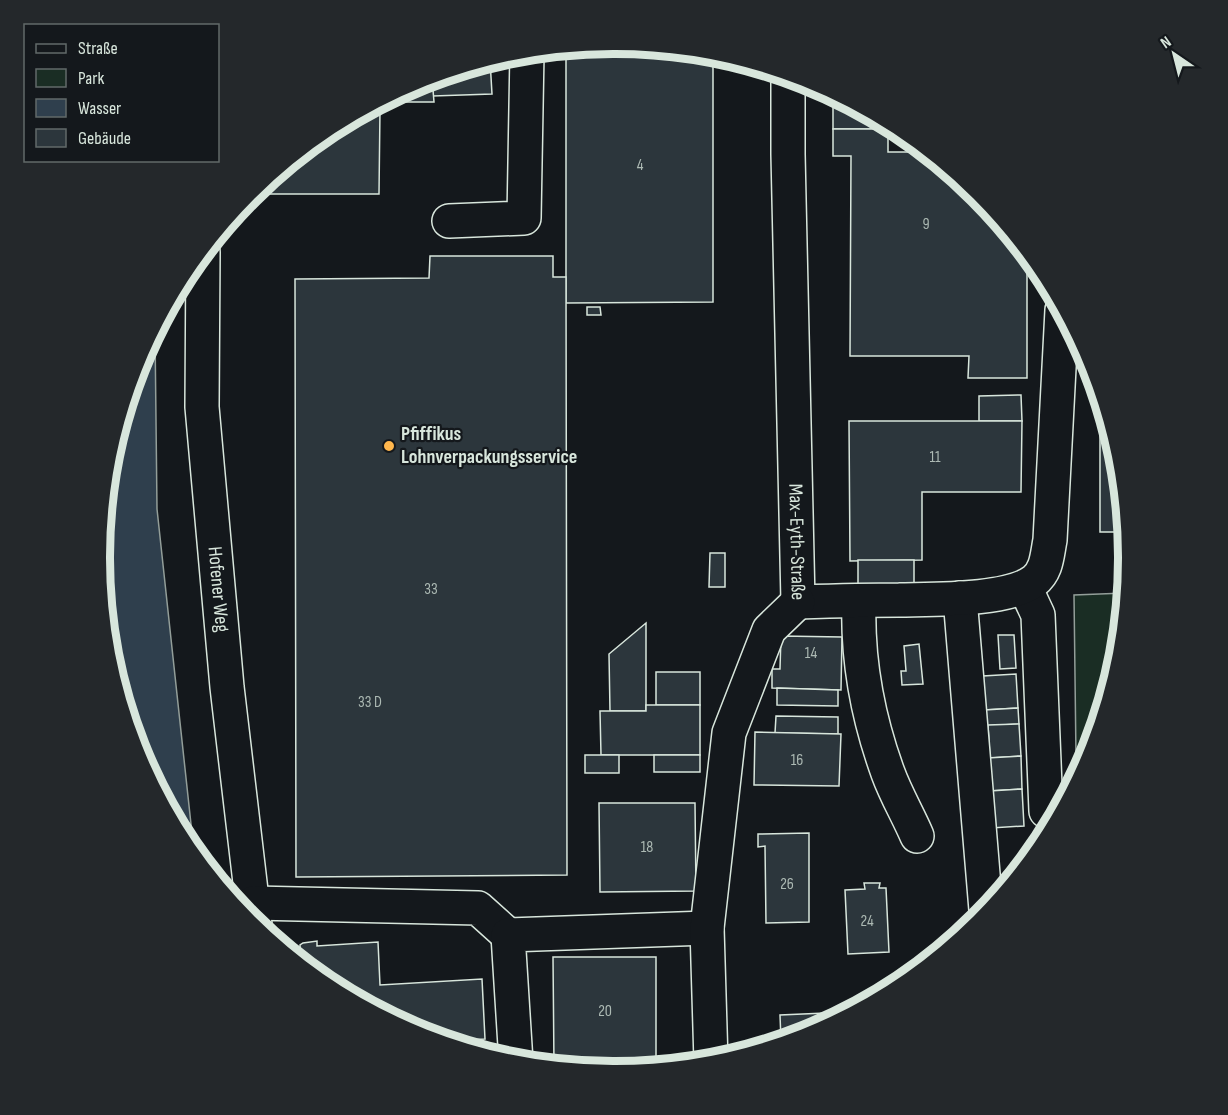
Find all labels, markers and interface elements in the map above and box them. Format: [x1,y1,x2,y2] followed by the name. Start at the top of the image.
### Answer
[24,24,219,162] legend
[1144,24,1204,84] north arrow
[1157,33,1175,53] text: N
[78,38,118,59] text: Straße
[78,68,104,89] text: Park
[78,98,121,119] text: Wasser
[78,128,131,149] text: Gebäude
[637,156,644,175] house number: 4
[922,215,930,234] house number: 9
[401,422,577,469] place label: Pfiffikus Lohnverpackungsservice
[382,439,396,453] marker: Pfiffikus Lohnverpackungsservice
[929,448,941,467] house number: 11
[783,483,810,601] street label: Max-Eyth-Straße
[202,545,234,633] street label: Hofener Weg
[424,580,438,599] house number: 33
[805,644,817,663] house number: 14
[358,693,382,712] house number: 33 D
[791,751,803,770] house number: 16
[641,838,653,857] house number: 18
[780,875,794,894] house number: 26
[860,912,874,931] house number: 24
[598,1002,612,1021] house number: 20

